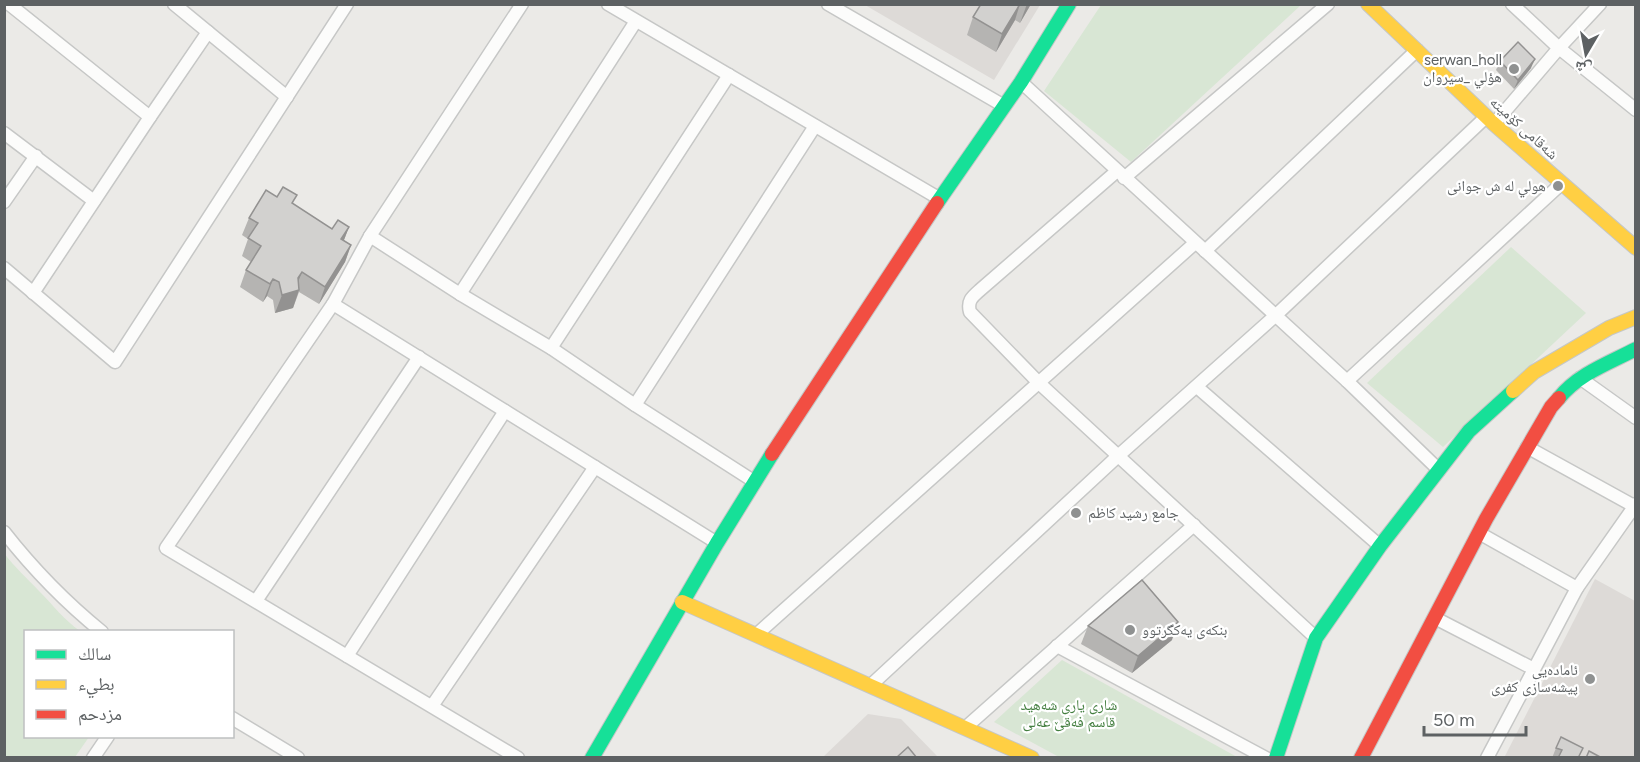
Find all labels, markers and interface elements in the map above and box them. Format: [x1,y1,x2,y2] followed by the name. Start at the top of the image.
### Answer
[1556,24,1616,84] north arrow
[1423,51,1502,89] place label: serwan_holl هؤلي _سيروان
[1573,57,1593,79] text: ش
[1507,62,1521,76] marker: serwan_holl هؤلي _سيروان
[1486,93,1562,164] street label: شەقامی کۆمیتە
[1447,177,1546,198] place label: هولي له ش جوانى
[1551,179,1565,193] marker: هولي له ش جوانى
[1088,504,1179,523] place label: جامع رشيد كاظم
[1069,506,1083,520] marker: جامع رشيد كاظم
[1142,621,1227,640] place label: بنکەی یەکگرتوو
[1123,623,1137,637] marker: بنکەی یەکگرتوو
[24,630,234,738] legend
[78,643,111,665] text: سالك
[1491,661,1578,697] place label: ئامادەیی پیشەسازی کفری
[1583,672,1597,686] marker: ئامادەیی پیشەسازی کفری
[78,673,115,699] text: بطيء
[1021,696,1118,732] park label: شاری یاری شەهید قاسم فەقێ عەلی
[1424,699,1526,737] scale bar
[78,703,122,726] text: مزدحم
[1433,709,1475,731] text: 50 m

